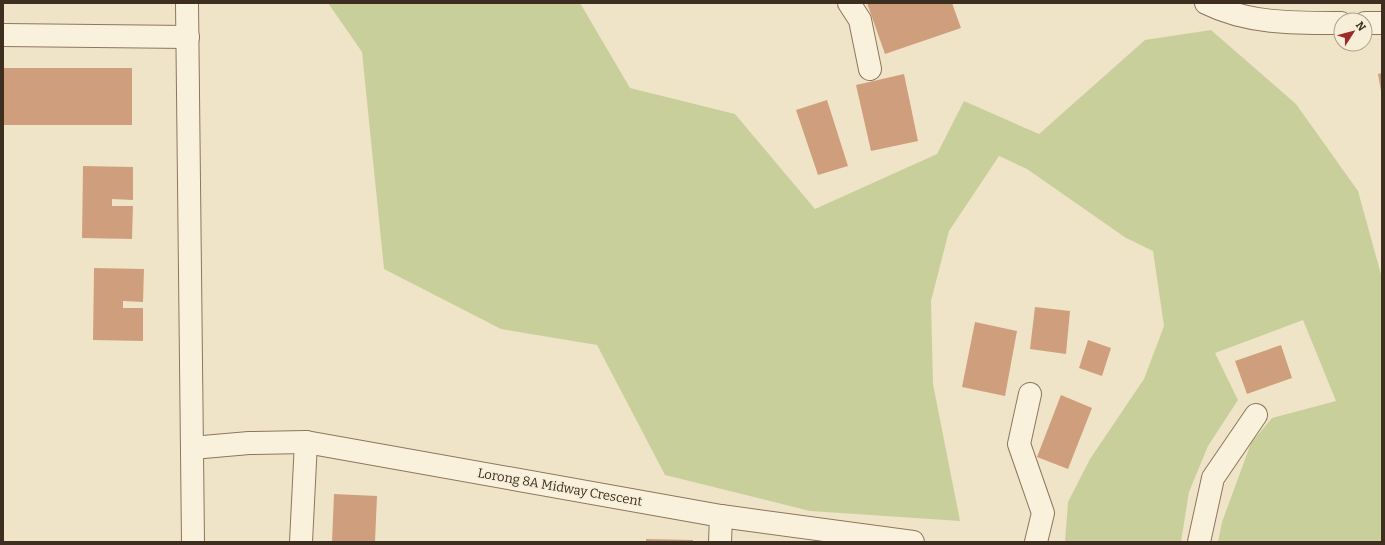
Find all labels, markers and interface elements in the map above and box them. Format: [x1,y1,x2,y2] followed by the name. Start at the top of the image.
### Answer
[1333,12,1373,52] north arrow
[1353,19,1369,34] text: N
[476,465,644,509] street label: Lorong 8A Midway Crescent

